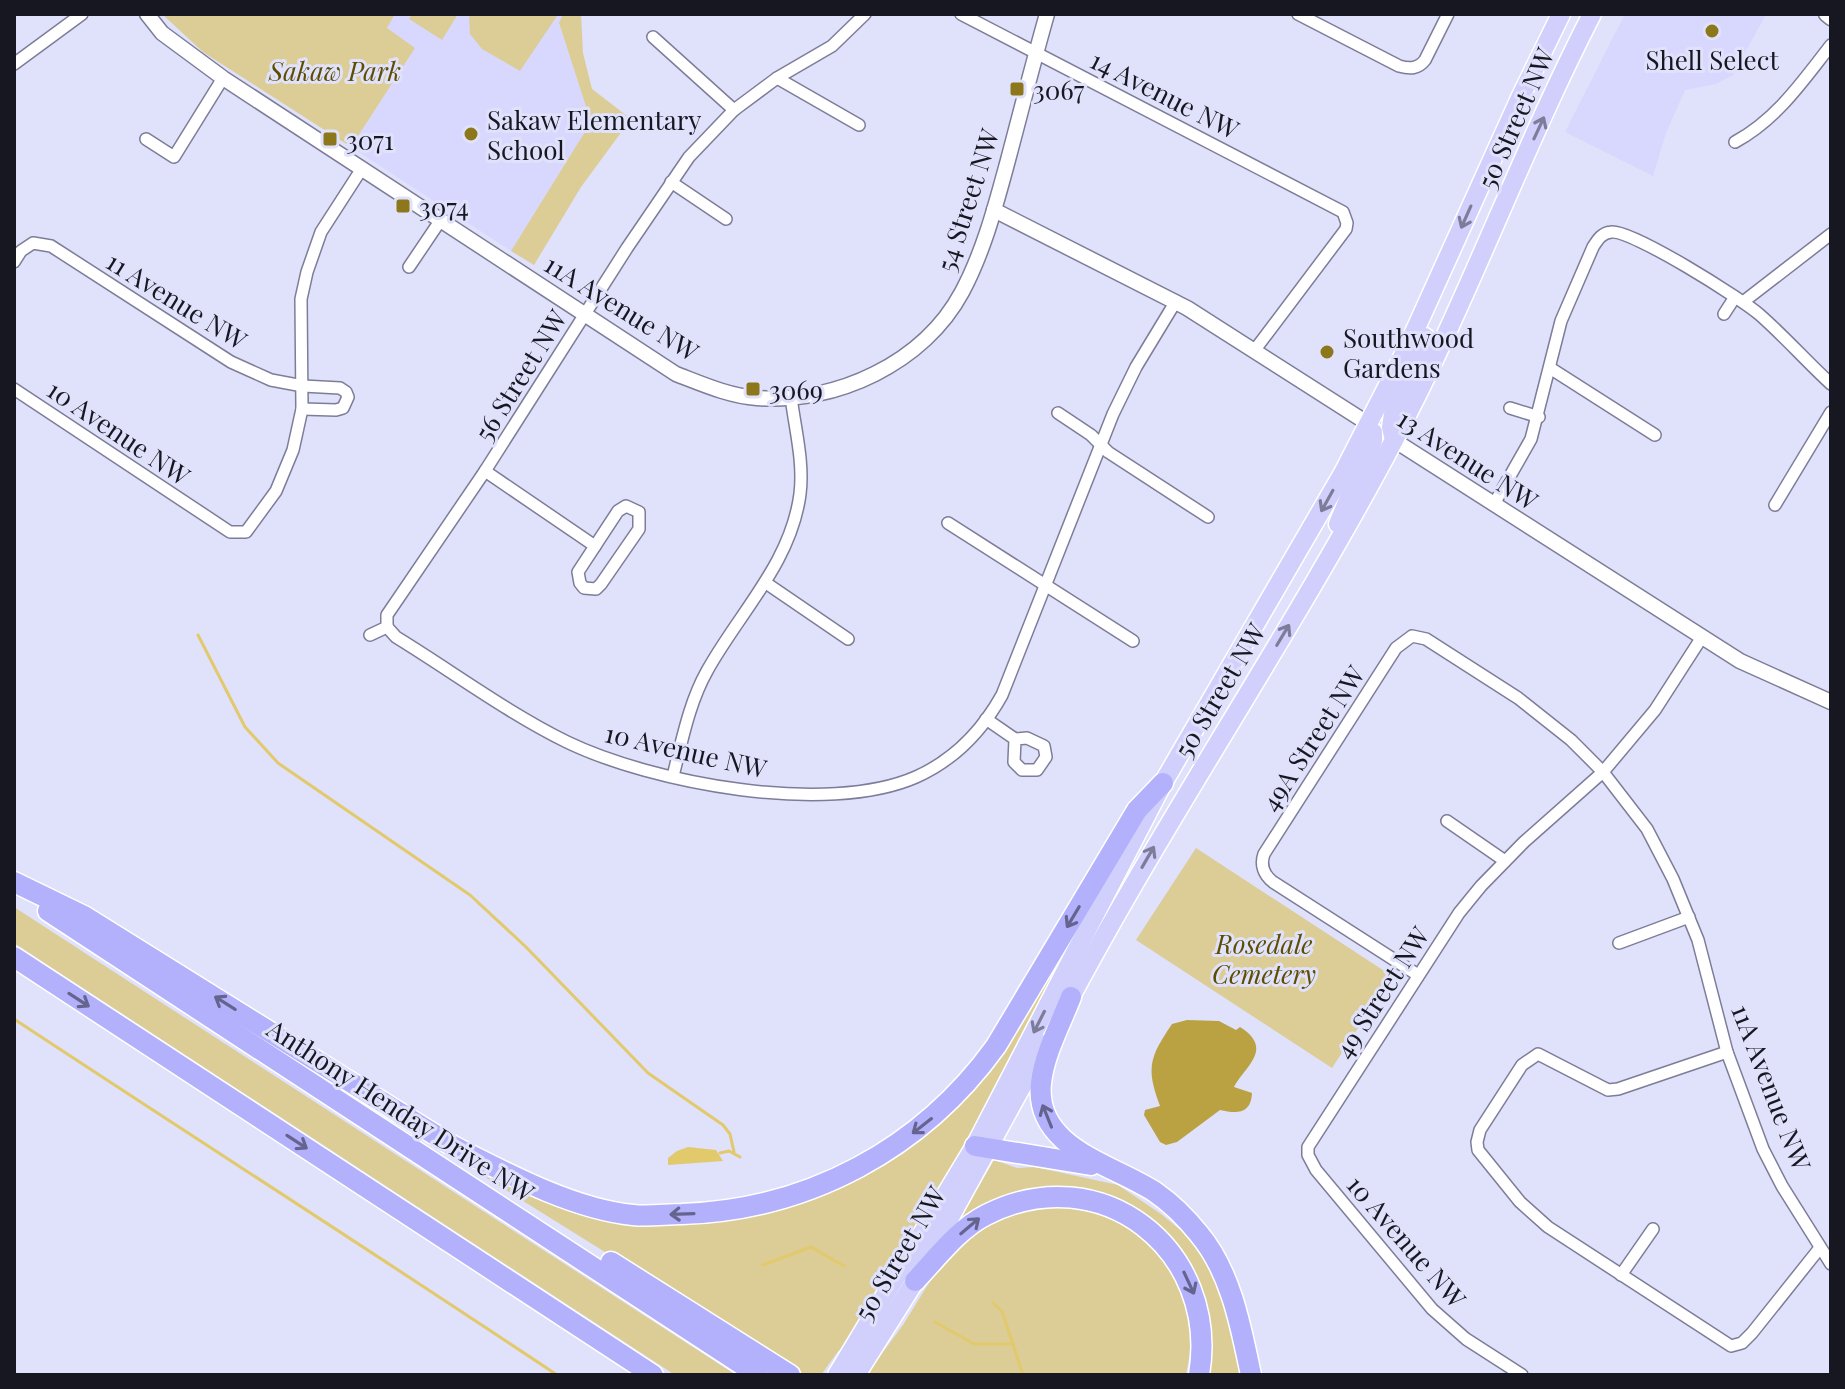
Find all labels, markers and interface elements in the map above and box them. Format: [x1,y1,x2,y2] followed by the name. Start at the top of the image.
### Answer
[1703,22,1721,40] marker: Shell Select
[1085,42,1246,147] street label: 14 Avenue NW
[1468,42,1562,194] street label: 50 Street NW
[1645,42,1779,77] place label: Shell Select
[268,53,401,88] park label: Sakaw Park
[1033,72,1085,107] place label: 3067
[1008,80,1026,98] marker: 3067
[487,102,701,167] place label: Sakaw Elementary School
[1532,117,1547,141] one-way arrow
[346,122,394,157] place label: 3071
[928,124,1007,276] street label: 54 Street NW
[462,125,480,143] marker: Sakaw Elementary School
[321,130,339,148] marker: 3071
[419,189,469,224] place label: 3074
[394,197,412,215] marker: 3074
[1458,205,1473,229] one-way arrow
[100,243,254,357] street label: 11 Avenue NW
[538,246,706,369] street label: 11A Avenue NW
[466,302,574,447] street label: 56 Street NW
[1343,320,1474,385] place label: Southwood Gardens
[1318,343,1336,361] marker: Southwood Gardens
[41,371,198,493] street label: 10 Avenue NW
[769,372,823,407] place label: 3069
[744,380,762,398] marker: 3069
[1391,401,1545,518] street label: 13 Avenue NW
[1319,489,1335,512] one-way arrow
[1165,616,1273,764] street label: 50 Street NW
[1276,624,1292,647] one-way arrow
[1252,658,1372,817] street label: 49A Street NW
[602,714,771,786] street label: 10 Avenue NW
[1140,846,1156,869] one-way arrow
[1065,905,1081,928] one-way arrow
[1325,919,1437,1065] street label: 49 Street NW
[1212,926,1316,991] park label: Rosedale Cemetery
[68,991,90,1008] one-way arrow
[214,995,237,1011] one-way arrow
[1724,999,1820,1176] street label: 11A Avenue NW
[260,1010,542,1210] street label: Anthony Henday Drive NW
[1031,1010,1046,1034] one-way arrow
[1039,1104,1054,1129] one-way arrow
[912,1117,933,1135] one-way arrow
[285,1134,307,1151] one-way arrow
[1340,1167,1475,1315] street label: 10 Avenue NW
[845,1179,953,1327] street label: 50 Street NW
[669,1206,696,1222] one-way arrow
[959,1217,980,1235] one-way arrow
[1182,1271,1197,1295] one-way arrow

